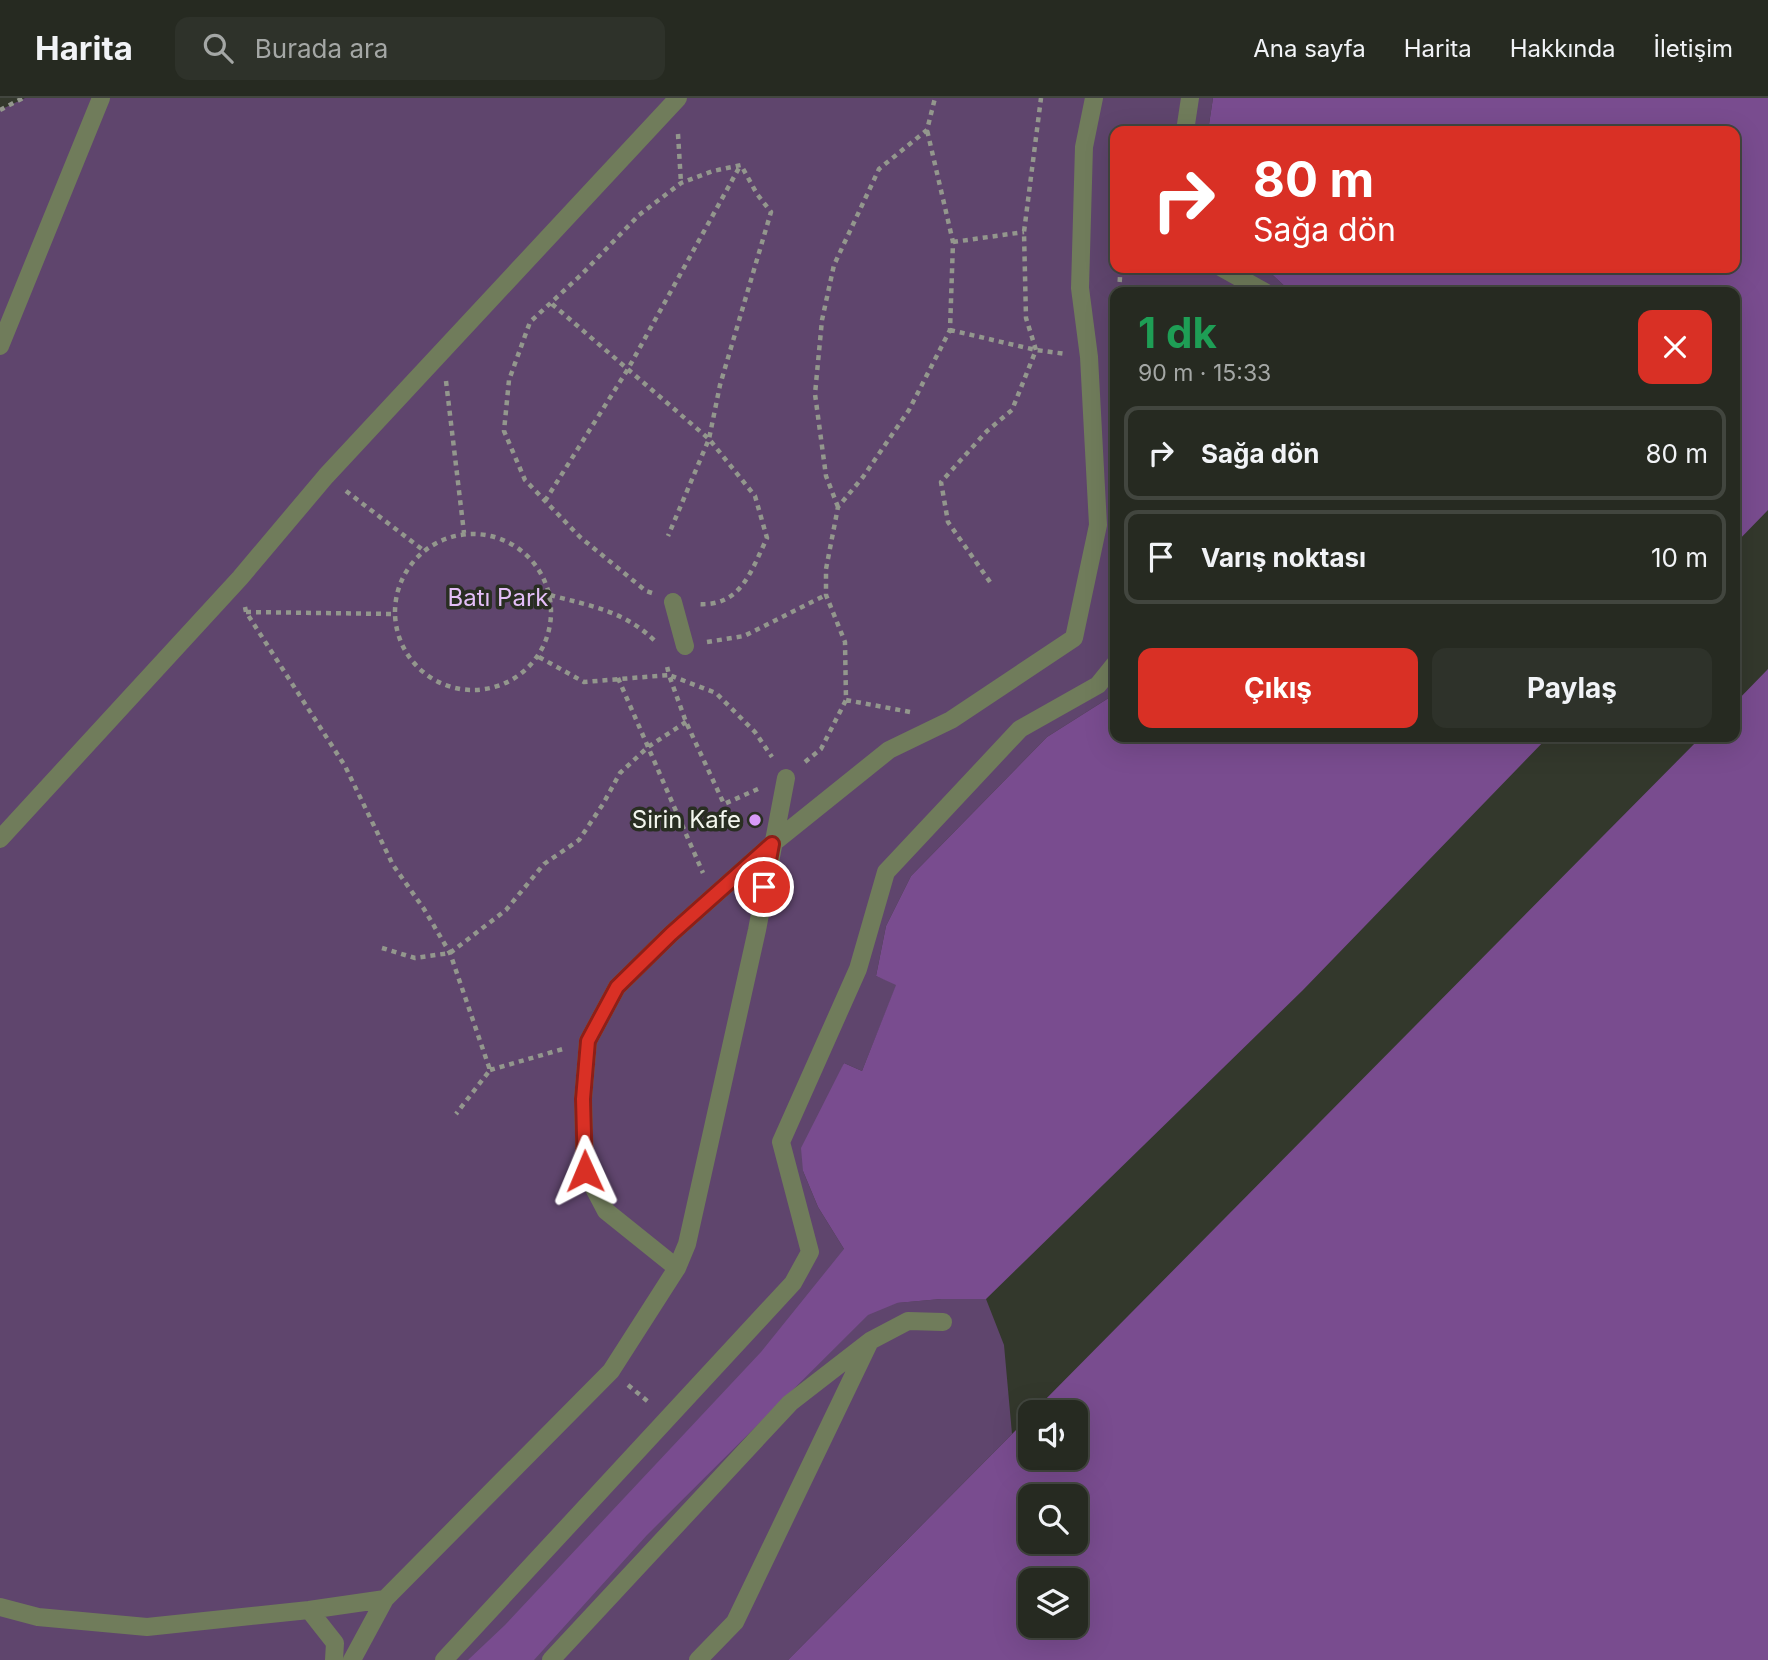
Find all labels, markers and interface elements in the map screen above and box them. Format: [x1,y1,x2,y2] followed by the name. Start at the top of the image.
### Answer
[175,17,665,80] search box
[35,28,133,68] text: Harita
[199,29,237,67] icon: search
[255,33,388,64] text: Burada ara
[1253,34,1366,63] text: Ana sayfa
[1404,34,1472,63] text: Harita
[1510,34,1616,63] text: Hakkında
[1654,34,1733,63] text: İletişim
[1253,150,1374,209] text: 80 m
[1138,154,1229,245] icon: right
[1253,210,1396,249] text: Sağa dön
[1138,307,1217,358] text: 1 dk
[1638,310,1712,384] button: close
[1138,359,1271,387] text: 90 m · 15:33
[1142,434,1180,472] icon: right
[1201,438,1319,469] text: Sağa dön
[1645,438,1708,469] text: 80 m
[1142,538,1180,576] icon: arrive
[1201,542,1366,573] text: Varış noktası
[1651,542,1708,573] text: 10 m
[448,583,548,612] park label: Batı Park
[1138,648,1418,728] button: Çıkış
[1432,648,1712,728] button: Paylaş
[632,805,741,834] place label: Sirin Kafe
[747,812,763,828] marker: Sirin Kafe
[734,857,794,917] pin
[745,868,783,906] icon: arrive
[548,1134,622,1208] position arrow
[1018,1400,1088,1638] map controls
[1018,1400,1088,1470] button: sound
[1018,1484,1088,1554] button: search
[1018,1568,1088,1638] button: layers

